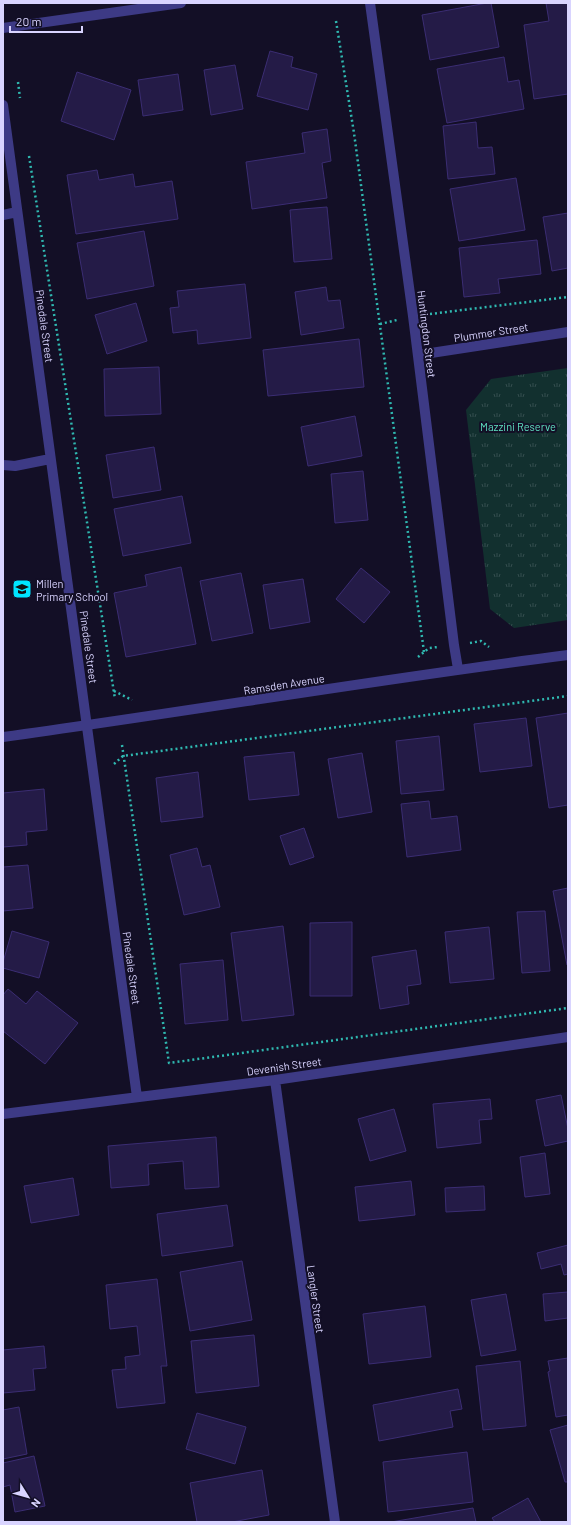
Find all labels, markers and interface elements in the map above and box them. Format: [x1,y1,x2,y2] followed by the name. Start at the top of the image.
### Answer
[10,8,82,34] scale bar
[16,14,42,28] text: 20 m
[33,289,57,363] street label: Pinedale Street
[415,290,439,378] street label: Huntingdon Street
[453,320,529,344] street label: Plummer Street
[480,420,556,433] park label: Mazzini Reserve
[36,577,108,603] place label: Millen Primary School
[11,578,33,600] school or university icon: Millen Primary School
[77,610,101,684] street label: Pinedale Street
[243,671,325,697] street label: Ramsden Avenue
[120,931,144,1005] street label: Pinedale Street
[246,1054,322,1078] street label: Devenish Street
[305,1264,327,1334] street label: Langler Street
[8,1477,48,1517] north arrow
[29,1496,44,1510] text: N

